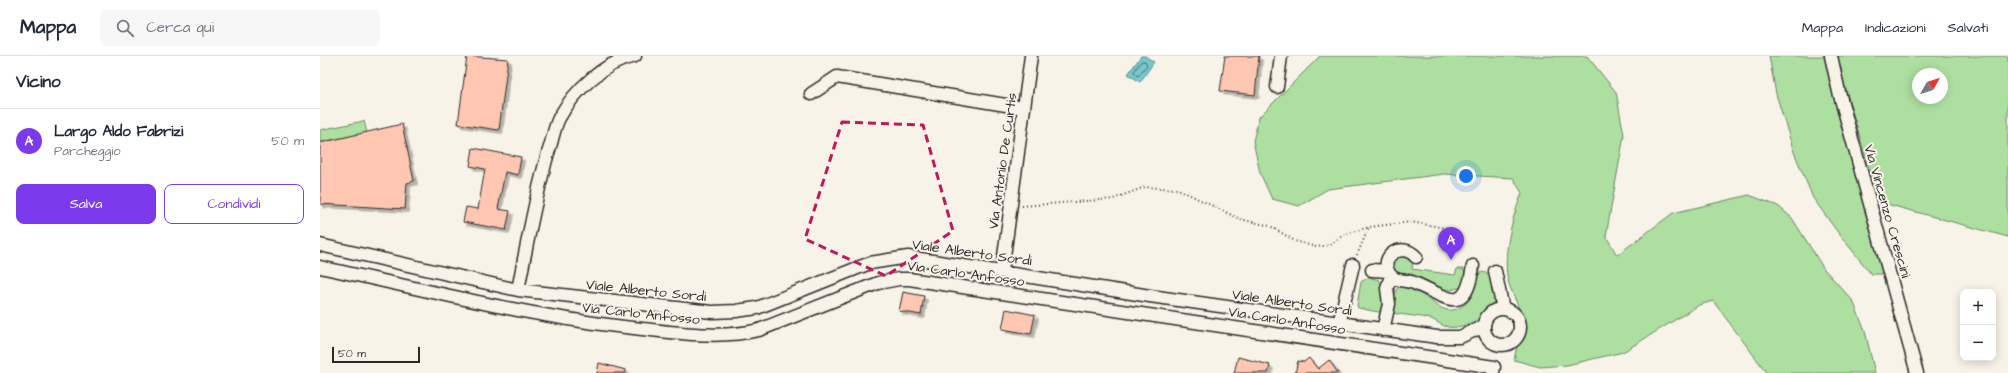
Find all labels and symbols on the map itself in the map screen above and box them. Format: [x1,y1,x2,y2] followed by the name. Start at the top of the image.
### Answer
[1912,68,1948,104] north arrow
[984,92,1022,231] street label: Via Antonio De Curtis
[1858,142,1916,280] street label: Via Vincenzo Crescini
[1456,166,1476,186] your location
[1438,227,1464,260] pin: A
[911,235,1033,271] street label: Viale Alberto Sordi
[906,256,1026,292] street label: Via Carlo Anfosso
[585,275,707,307] street label: Viale Alberto Sordi
[1231,285,1353,321] street label: Viale Alberto Sordi
[581,298,701,330] street label: Via Carlo Anfosso
[1227,302,1347,340] street label: Via Carlo Anfosso
[332,345,420,364] scale bar

